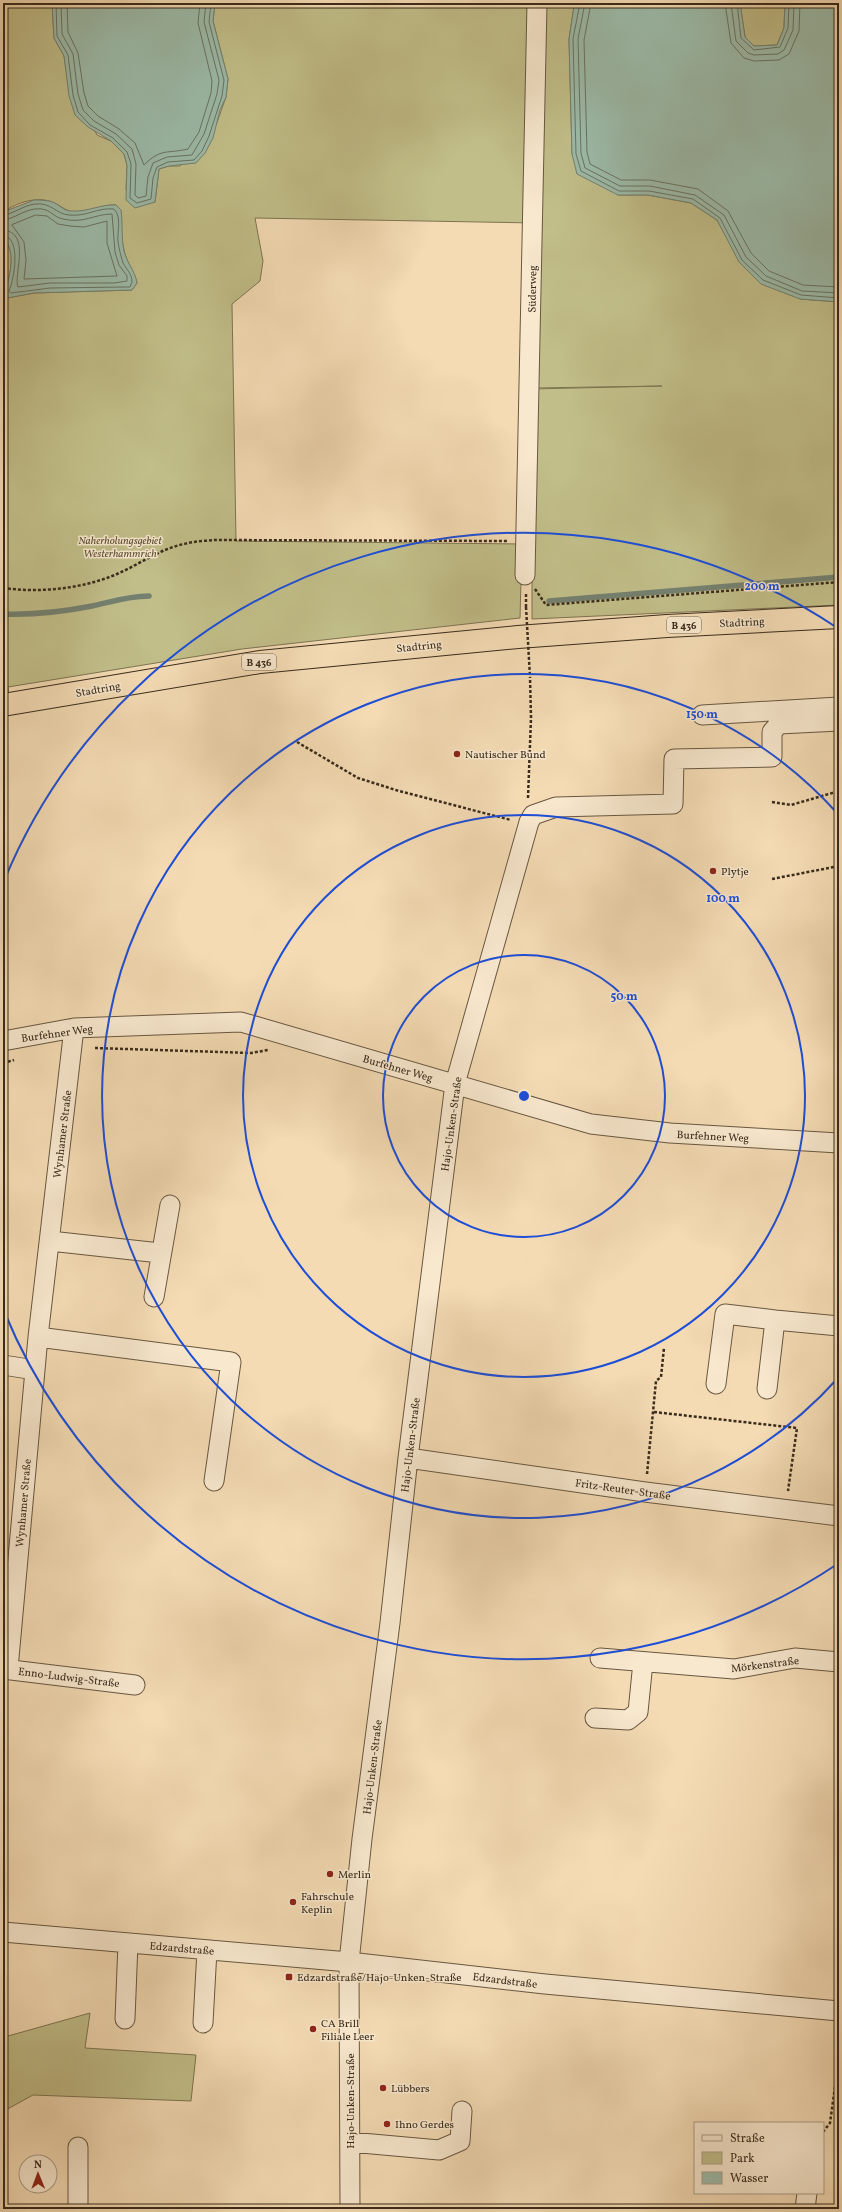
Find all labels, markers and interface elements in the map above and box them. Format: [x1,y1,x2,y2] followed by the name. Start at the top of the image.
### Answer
[526,265,541,313] street label: Süderweg
[78,534,162,562] park label: Naherholungsgebiet Westerhammrich
[744,579,780,595] text: 200 m
[719,615,766,632] street label: Stadtring
[667,617,701,633] road number: B 436
[396,638,443,657] street label: Stadtring
[242,654,276,670] road number: B 436
[75,679,122,702] street label: Stadtring
[686,707,718,723] text: 150 m
[465,748,546,763] place label: Nautischer Bund
[452,749,462,759] marker: Nautischer Bund
[721,865,749,880] place label: Plytje
[708,866,718,876] marker: Plytje
[706,891,740,907] text: 100 m
[610,989,638,1005] text: 50 m
[20,1022,94,1047] street label: Burfehner Weg
[361,1052,435,1087] street label: Burfehner Weg
[438,1076,467,1172] street label: Hajo-Unken-Straße
[51,1089,76,1179] street label: Wynhamer Straße
[517,1089,531,1103] centre of rings
[676,1128,750,1147] street label: Burfehner Weg
[398,1397,425,1493] street label: Hajo-Unken-Straße
[13,1458,36,1548] street label: Wynhamer Straße
[574,1476,671,1505] street label: Fritz-Reuter-Straße
[730,1654,800,1677] street label: Mörkenstraße
[17,1665,121,1692] street label: Enno-Ludwig-Straße
[360,1719,387,1815] street label: Hajo-Unken-Straße
[338,1868,371,1883] place label: Merlin
[325,1869,335,1879] marker: Merlin
[301,1890,354,1918] place label: Fahrschule Keplin
[288,1897,298,1907] marker: Fahrschule Keplin
[149,1939,215,1960] street label: Edzardstraße
[472,1970,538,1993] street label: Edzardstraße
[297,1971,461,1986] place label: Edzardstraße/Hajo-Unken-Straße
[284,1972,294,1982] marker: Edzardstraße/Hajo-Unken-Straße
[321,2017,375,2045] place label: CA Brill Filiale Leer
[308,2024,318,2034] marker: CA Brill Filiale Leer
[344,2053,359,2149] street label: Hajo-Unken-Straße
[391,2082,430,2097] place label: Lübbers
[378,2083,388,2093] marker: Lübbers
[395,2118,454,2133] place label: Ihno Gerdes
[382,2119,392,2129] marker: Ihno Gerdes
[694,2122,824,2194] legend
[730,2131,765,2147] text: Straße
[730,2151,755,2167] text: Park
[18,2154,58,2194] north arrow
[34,2158,42,2173] text: N
[730,2171,768,2187] text: Wasser

